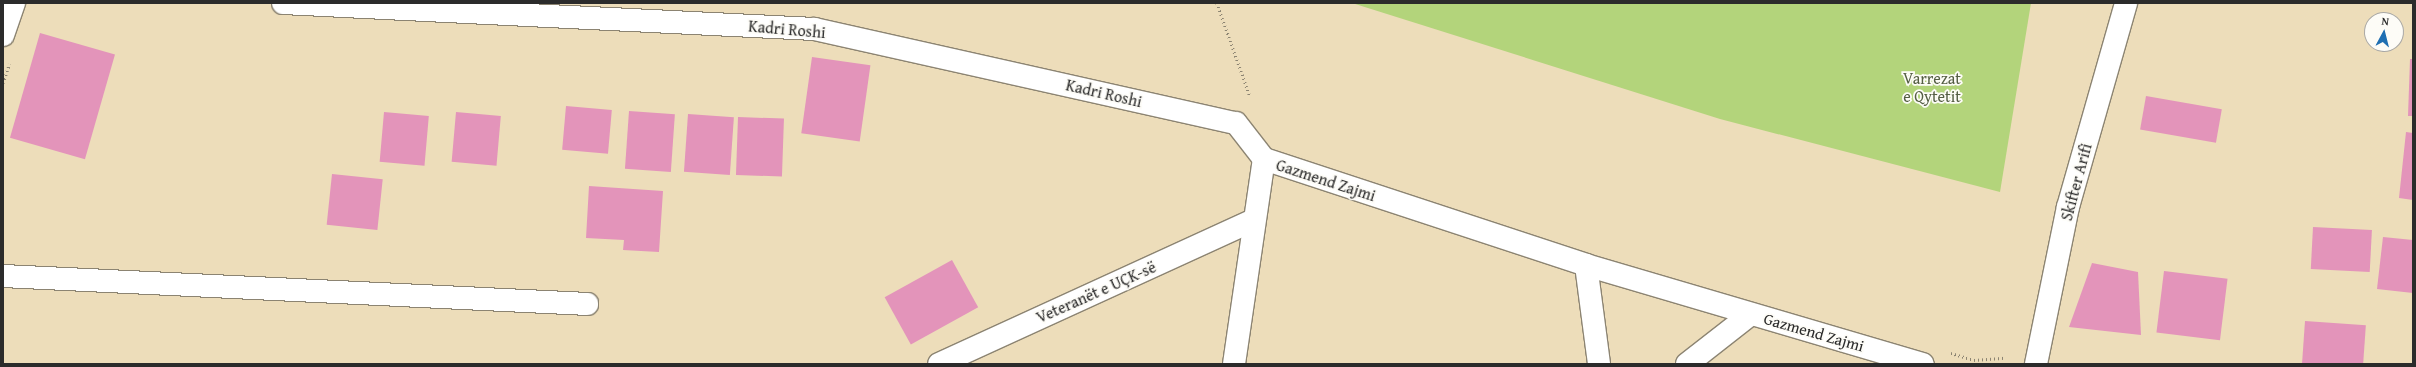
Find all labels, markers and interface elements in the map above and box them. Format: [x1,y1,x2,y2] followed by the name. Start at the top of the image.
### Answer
[2364,12,2404,52] north arrow
[2381,13,2390,29] text: N
[748,16,826,42] street label: Kadri Roshi
[1903,68,1961,106] park label: Varrezat e Qytetit
[1064,75,1144,111] street label: Kadri Roshi
[2056,141,2096,223] street label: Skifter Arifi
[1274,155,1378,205] street label: Gazmend Zajmi
[1033,257,1159,327] street label: Veteranët e UÇK-së
[1762,309,1866,355] street label: Gazmend Zajmi

